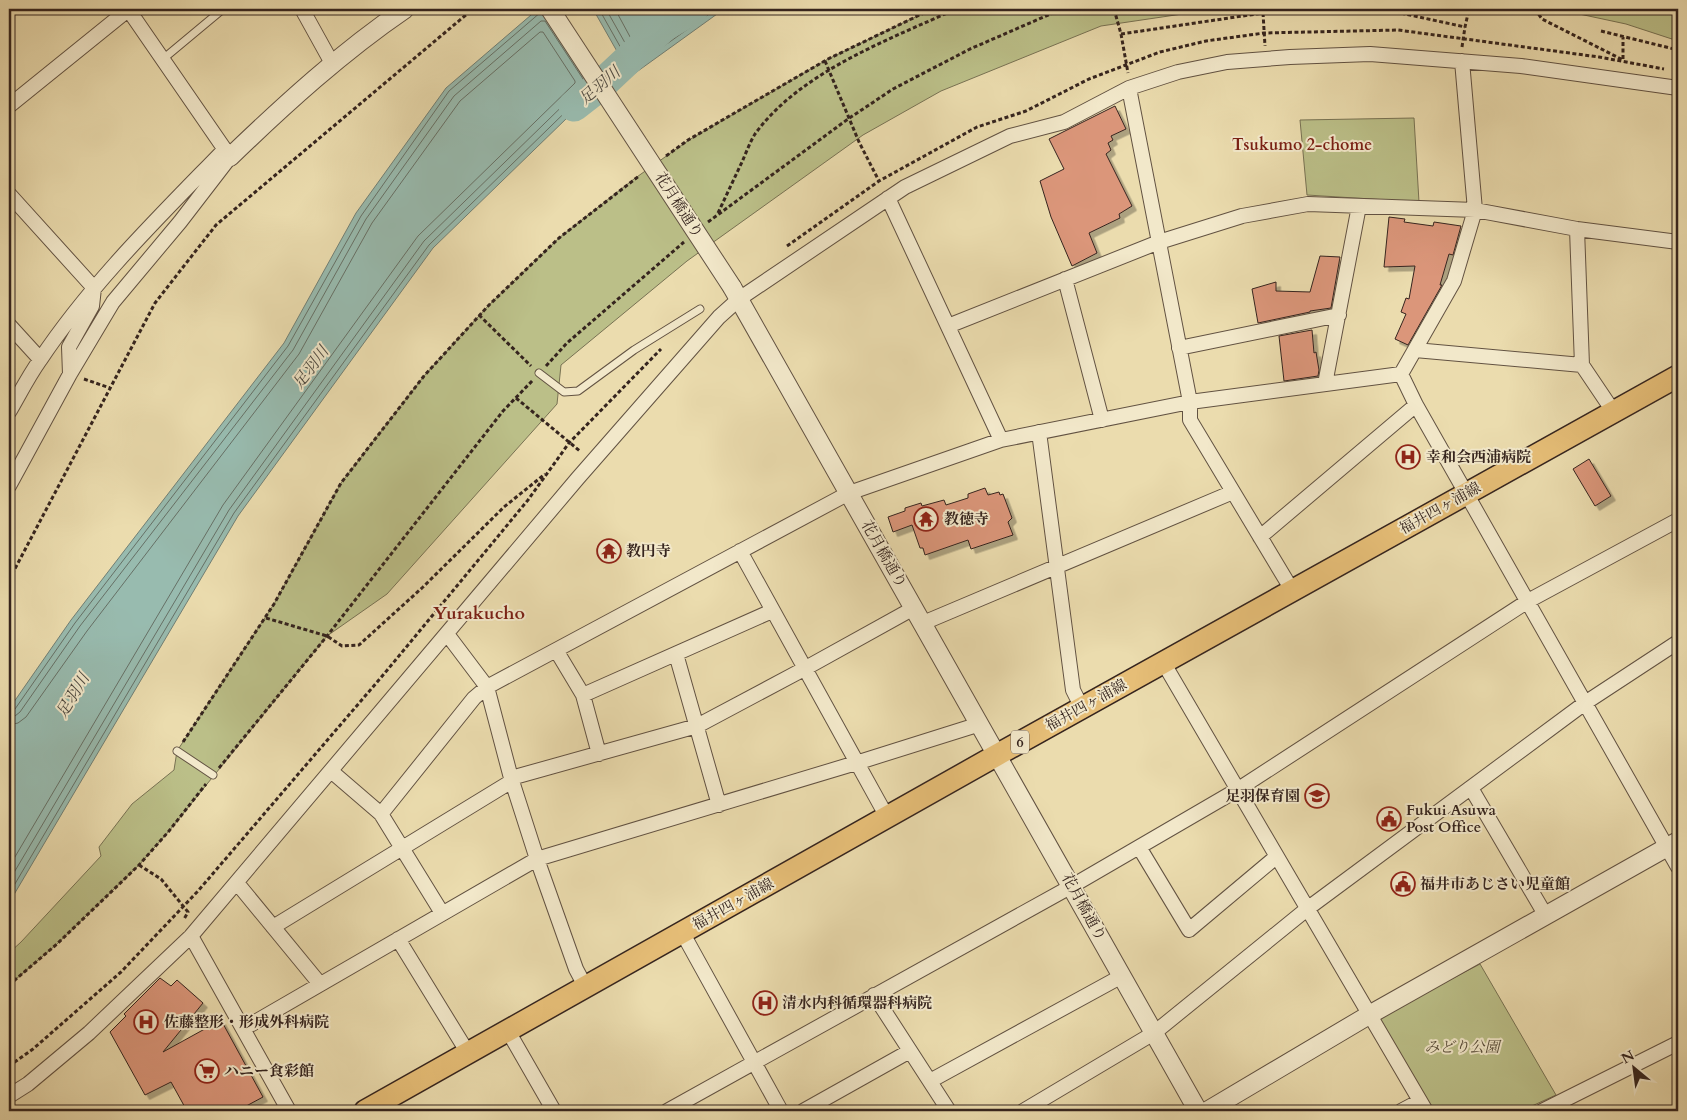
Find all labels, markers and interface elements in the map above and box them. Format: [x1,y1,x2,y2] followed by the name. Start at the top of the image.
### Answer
[574,60,626,110] water label: 足羽川
[1232,134,1372,156] district label: Tsukumo 2-chome
[650,168,708,242] street label: 花月橋通り
[288,340,335,393] water label: 足羽川
[1395,444,1421,470] hospital icon: 幸和会西浦病院
[1426,447,1531,467] place label: 幸和会西浦病院
[1396,477,1484,539] street label: 福井四ヶ浦線
[913,506,939,532] temple icon: 教徳寺
[944,509,989,529] place label: 教徳寺
[857,517,911,591] street label: 花月橋通り
[596,538,622,564] temple icon: 教円寺
[626,541,671,561] place label: 教円寺
[433,601,525,626] district label: Yurakucho
[51,668,96,722] water label: 足羽川
[1042,674,1130,736] street label: 福井四ヶ浦線
[1011,730,1029,754] road number: 6
[1304,783,1330,809] school or university icon: 足羽保育園
[1225,786,1300,806] place label: 足羽保育園
[1406,800,1496,837] place label: Fukui Asuwa Post Office
[1376,806,1402,832] public building icon: Fukui Asuwa Post Office
[1057,869,1111,945] street label: 花月橋通り
[1390,871,1416,897] public building icon: 福井市あじさい児童館
[689,873,777,935] street label: 福井四ヶ浦線
[1420,874,1570,894] place label: 福井市あじさい児童館
[752,990,778,1016] hospital icon: 清水内科循環器科病院
[782,993,932,1013] place label: 清水内科循環器科病院
[133,1009,159,1035] hospital icon: 佐藤整形・形成外科病院
[164,1012,329,1032] place label: 佐藤整形・形成外科病院
[1424,1037,1502,1057] park label: みどり公園
[1610,1042,1660,1092] north arrow
[1618,1046,1638,1068] text: N
[194,1058,220,1084] supermarket icon: ハニー食彩館
[224,1061,314,1081] place label: ハニー食彩館

